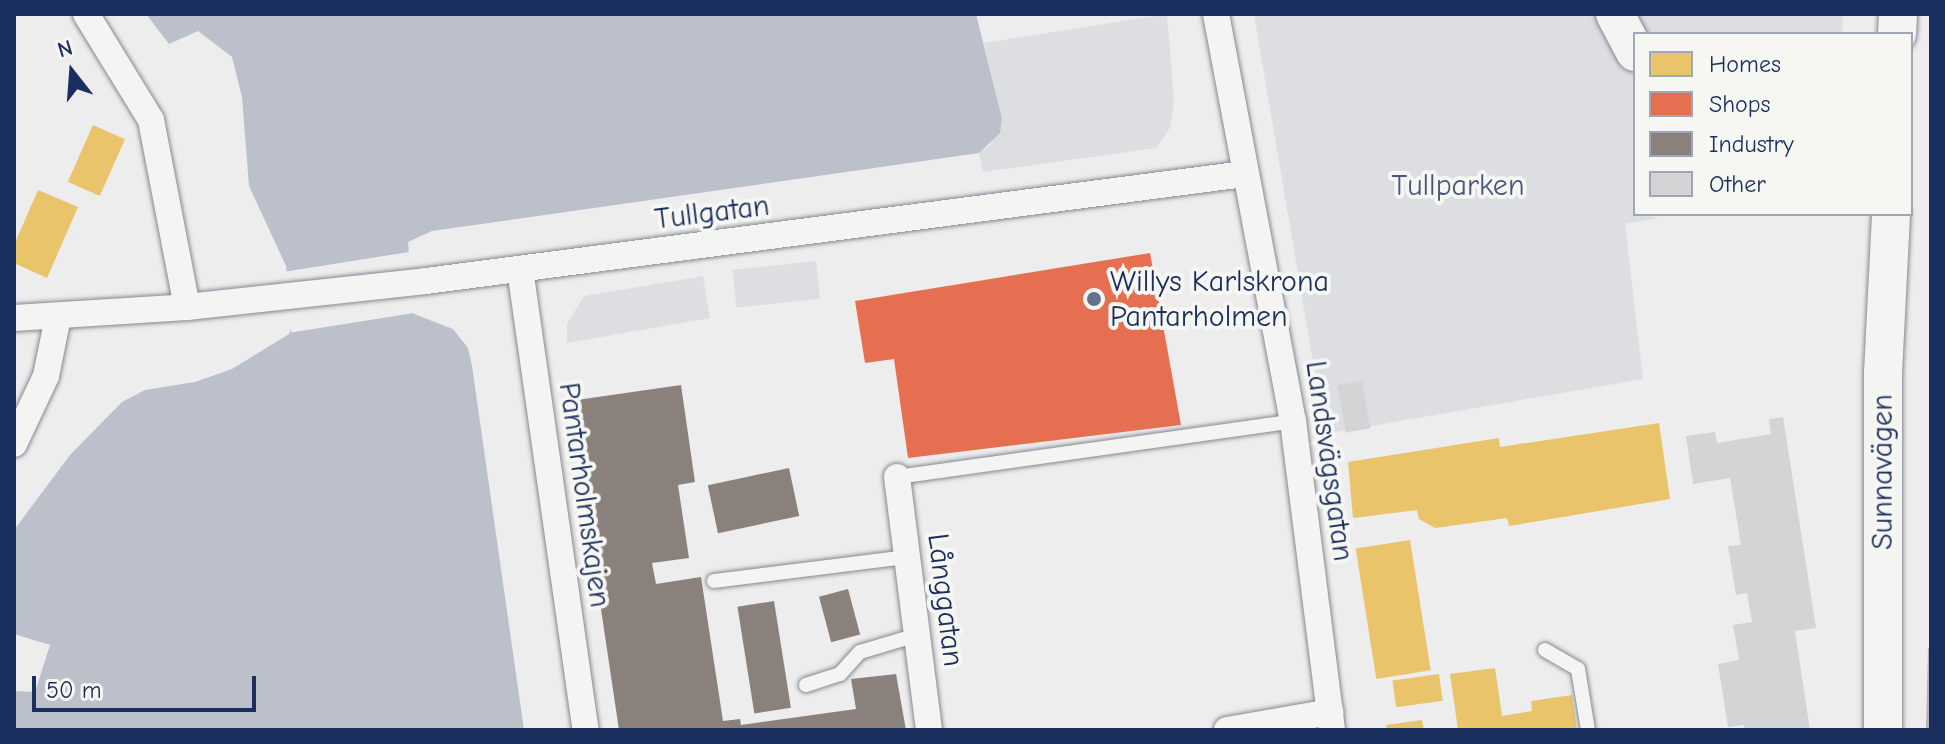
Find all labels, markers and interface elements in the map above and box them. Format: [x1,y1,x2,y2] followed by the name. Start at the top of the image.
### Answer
[32,32,112,112] north arrow
[1633,32,1913,216] legend
[54,35,76,64] text: N
[1709,50,1781,78] text: Homes
[1709,90,1770,118] text: Shops
[1709,130,1794,158] text: Industry
[1392,168,1524,204] park label: Tullparken
[1709,170,1766,198] text: Other
[653,188,771,238] street label: Tullgatan
[1110,264,1329,334] place label: Willys Karlskrona Pantarholmen
[1085,290,1103,308] marker: Willys Karlskrona Pantarholmen
[1297,359,1361,563] street label: Landsvägsgatan
[550,380,618,610] street label: Pantarholmskajen
[1865,394,1901,550] street label: Sunnavägen
[919,531,971,669] street label: Långgatan
[36,660,260,710] scale bar
[46,676,102,704] text: 50 m

